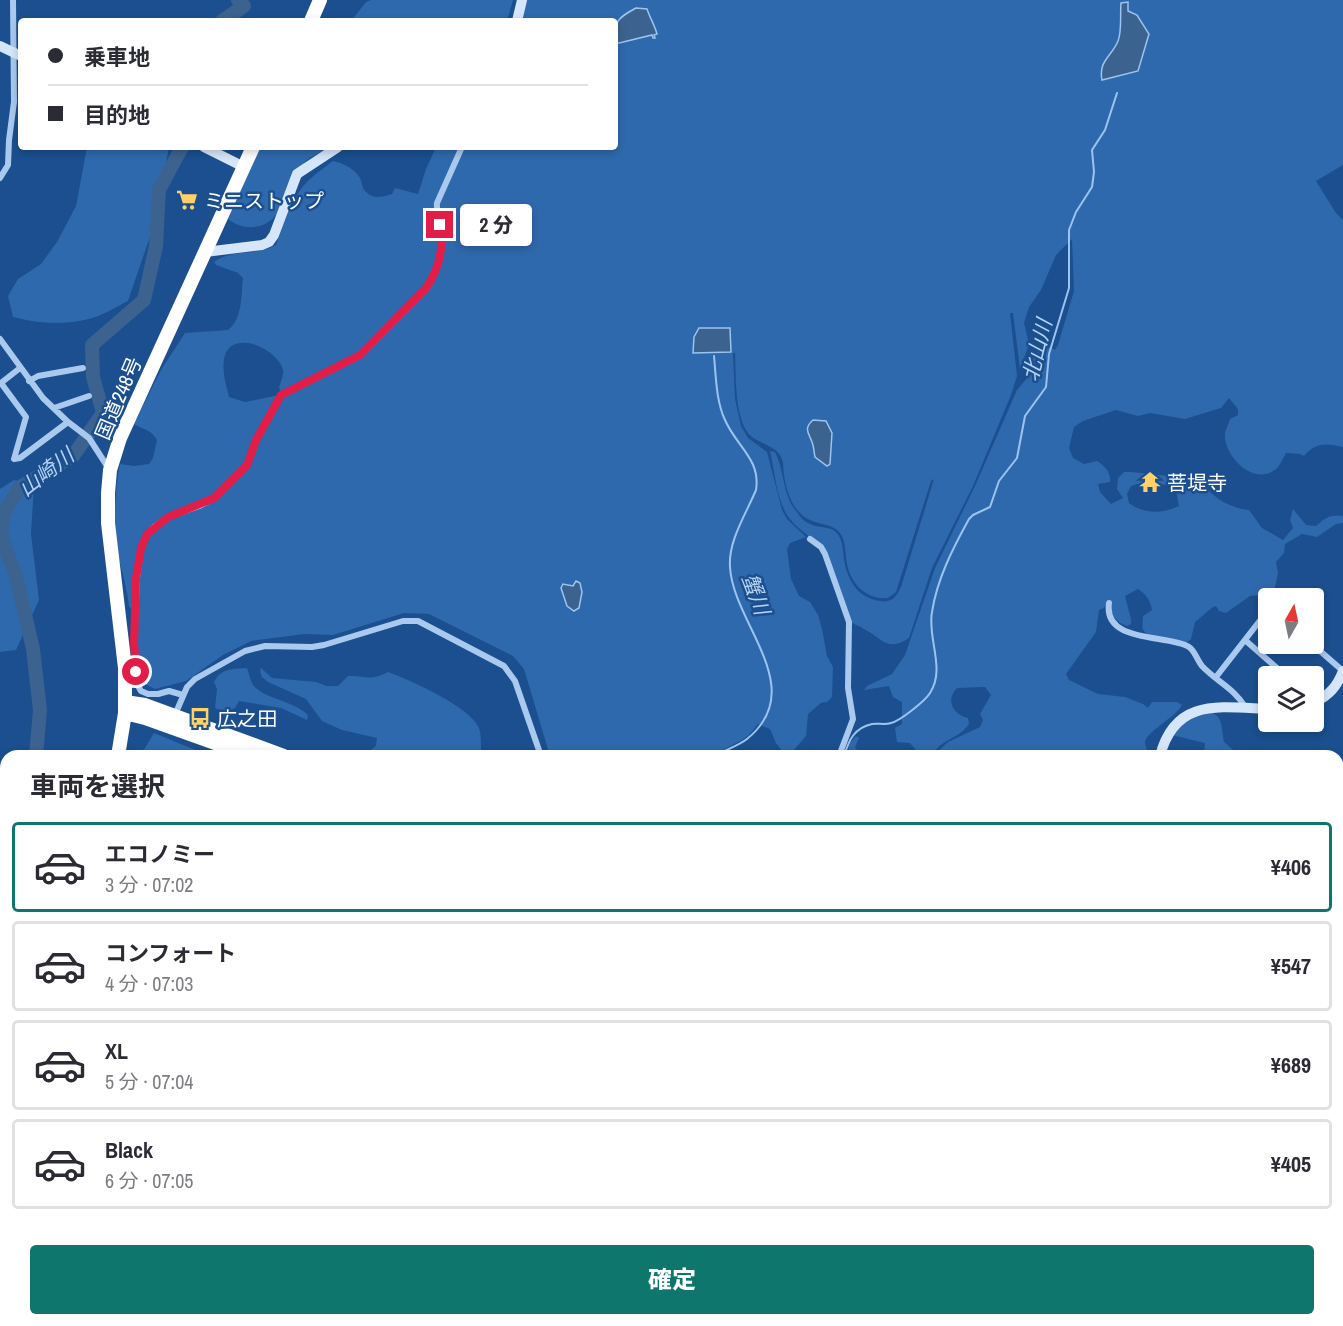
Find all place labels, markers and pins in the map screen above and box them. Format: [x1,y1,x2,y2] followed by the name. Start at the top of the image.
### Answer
[204,187,324,214] place label: ミニストップ
[175,188,199,212] supermarket icon: ミニストップ
[1167,469,1227,496] place label: 菩堤寺
[1138,470,1162,494] temple icon: 菩堤寺
[217,705,277,732] place label: 広之田
[188,706,212,730] bus stop icon: 広之田

